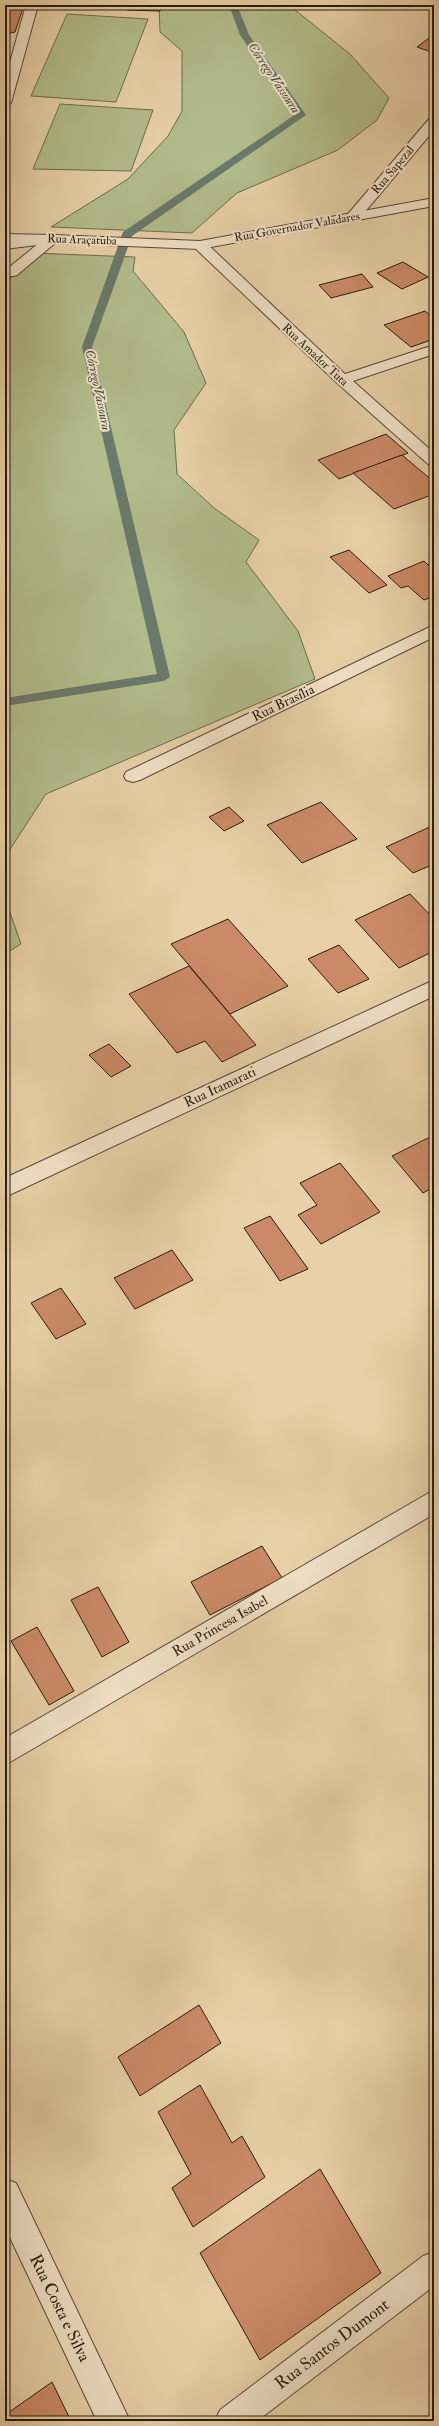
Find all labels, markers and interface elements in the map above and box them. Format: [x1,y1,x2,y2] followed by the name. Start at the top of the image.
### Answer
[245,40,303,116] water label: Córrego Vassoura
[368,143,418,197] street label: Rua Sapezal
[233,209,361,245] street label: Rua Governador Valadares
[47,231,118,249] street label: Rua Araçatuba
[279,320,352,390] street label: Rua Amador Tuta
[82,348,114,432] water label: Córrego Vassoura
[249,680,317,725] street label: Rua Brasília
[181,1063,259,1111] street label: Rua Itamarati
[169,1592,271,1660] street label: Rua Princesa Isabel
[25,2251,96,2366] street label: Rua Costa e Silva
[271,2294,394,2394] street label: Rua Santos Dumont

